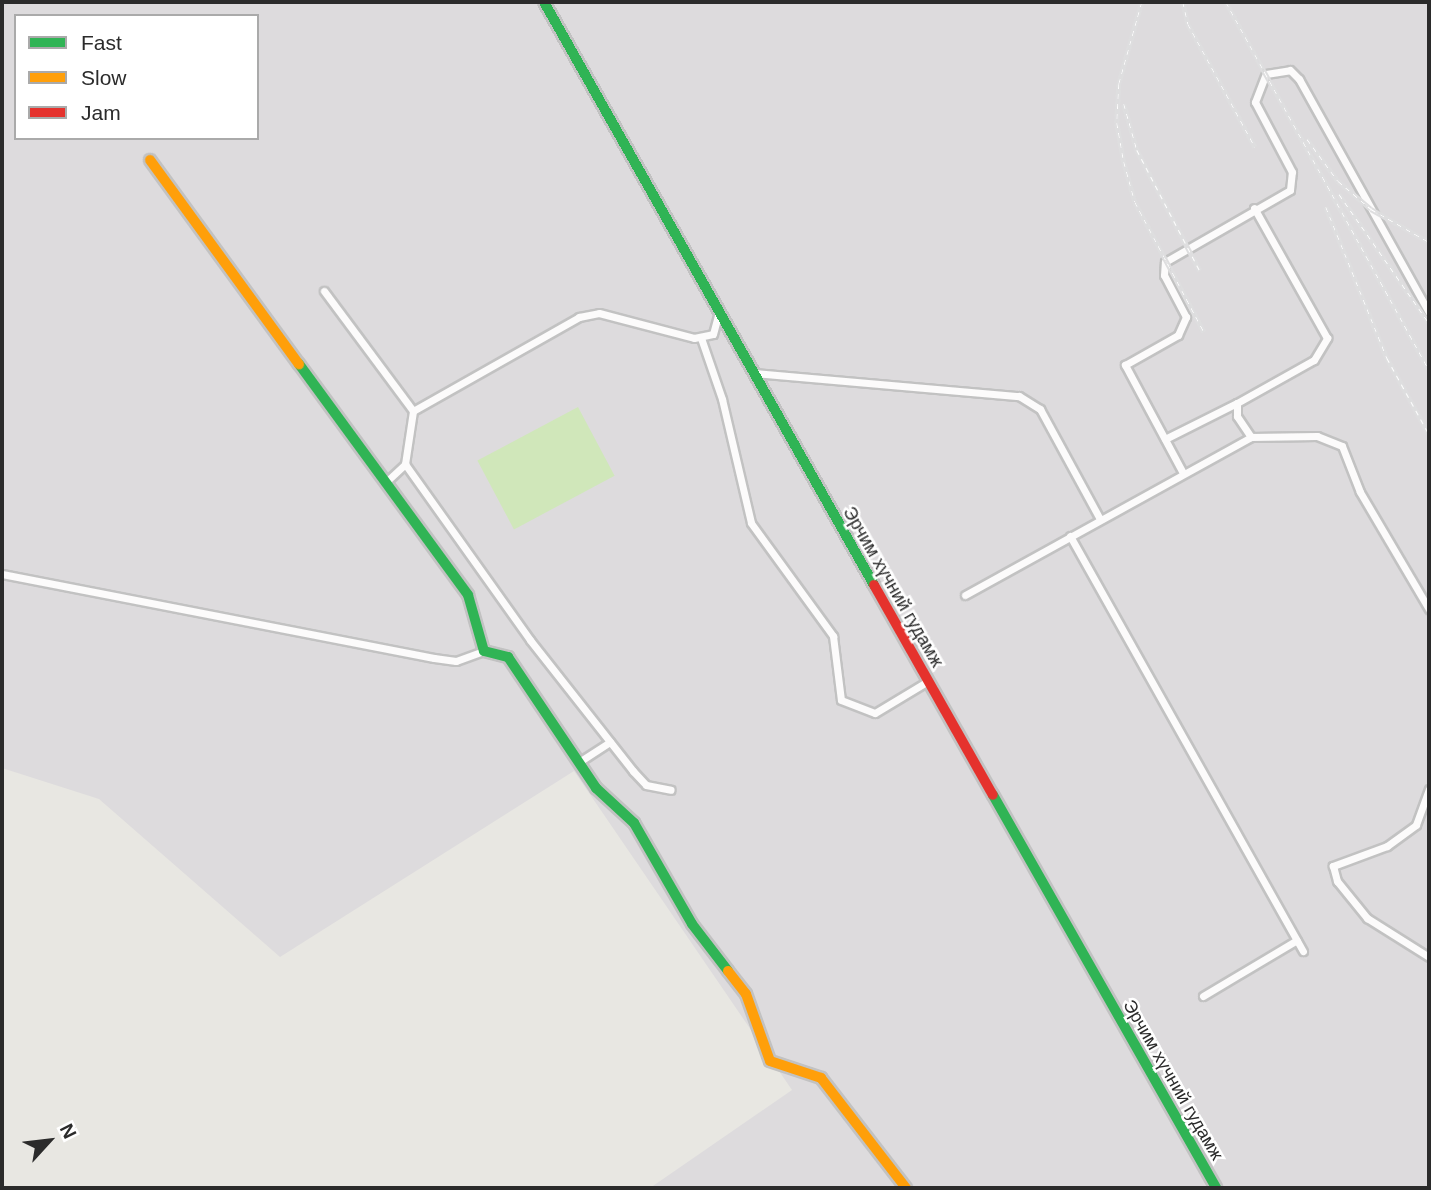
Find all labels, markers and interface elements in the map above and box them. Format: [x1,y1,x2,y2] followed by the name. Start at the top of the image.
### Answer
[14,14,259,140] legend
[81,31,122,54] text: Fast
[81,66,127,89] text: Slow
[81,101,121,124] text: Jam
[838,503,948,671] street label: Эрчим хүчний гудамж
[1118,996,1228,1164] street label: Эрчим хүчний гудамж
[14,1106,84,1176] north arrow
[56,1120,81,1142] text: N

